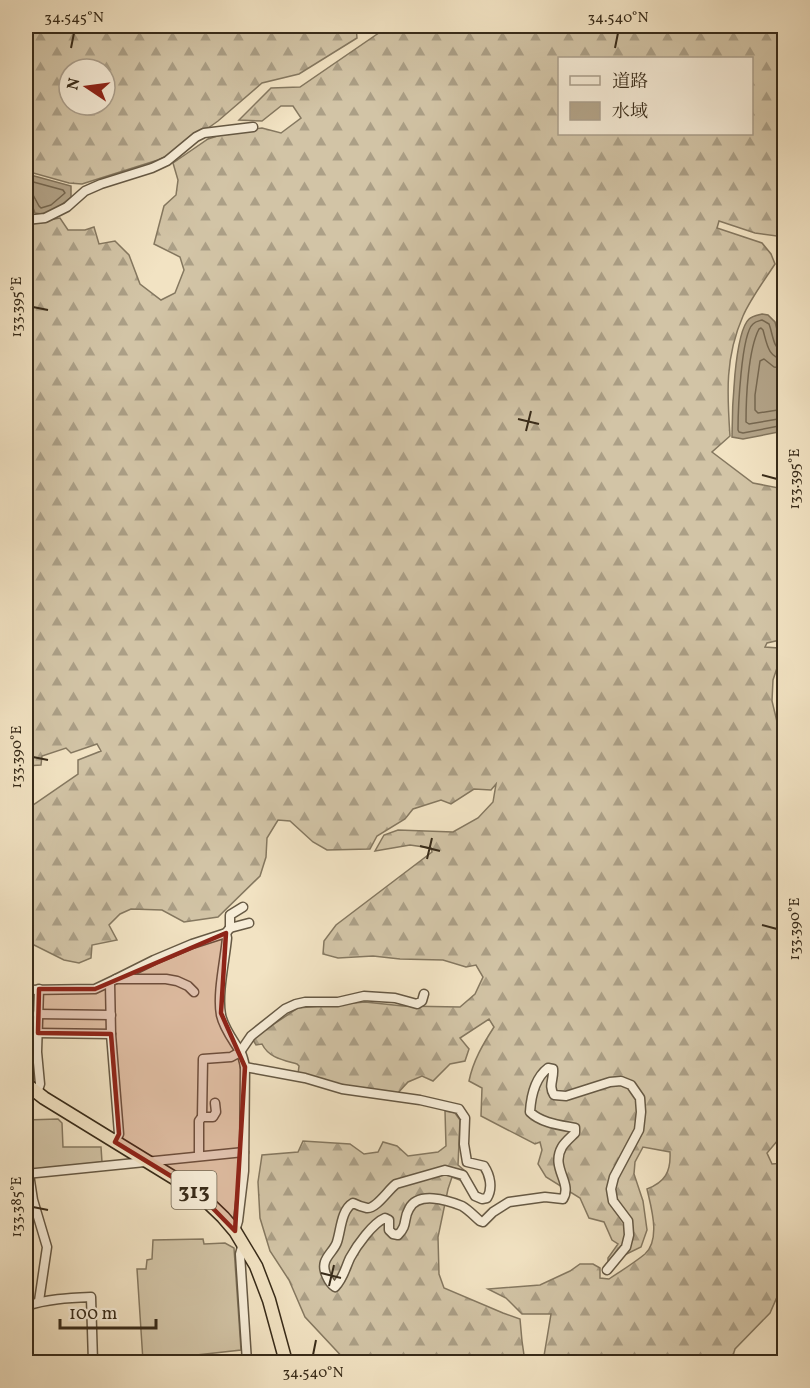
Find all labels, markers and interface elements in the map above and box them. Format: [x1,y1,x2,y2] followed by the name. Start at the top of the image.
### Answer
[44,8,104,29] text: 34.545°N
[587,8,649,29] text: 34.540°N
[57,57,117,117] north arrow
[558,57,753,135] legend
[612,70,648,95] text: 道路
[62,76,86,92] text: N
[612,100,648,125] text: 水域
[7,277,28,337] text: 133.395°E
[785,449,806,509] text: 133.395°E
[7,726,28,788] text: 133.390°E
[785,898,806,960] text: 133.390°E
[172,1171,216,1209] road number: 313
[7,1176,28,1238] text: 133.385°E
[60,1292,156,1330] scale bar
[69,1302,118,1327] text: 100 m
[282,1363,344,1384] text: 34.540°N

